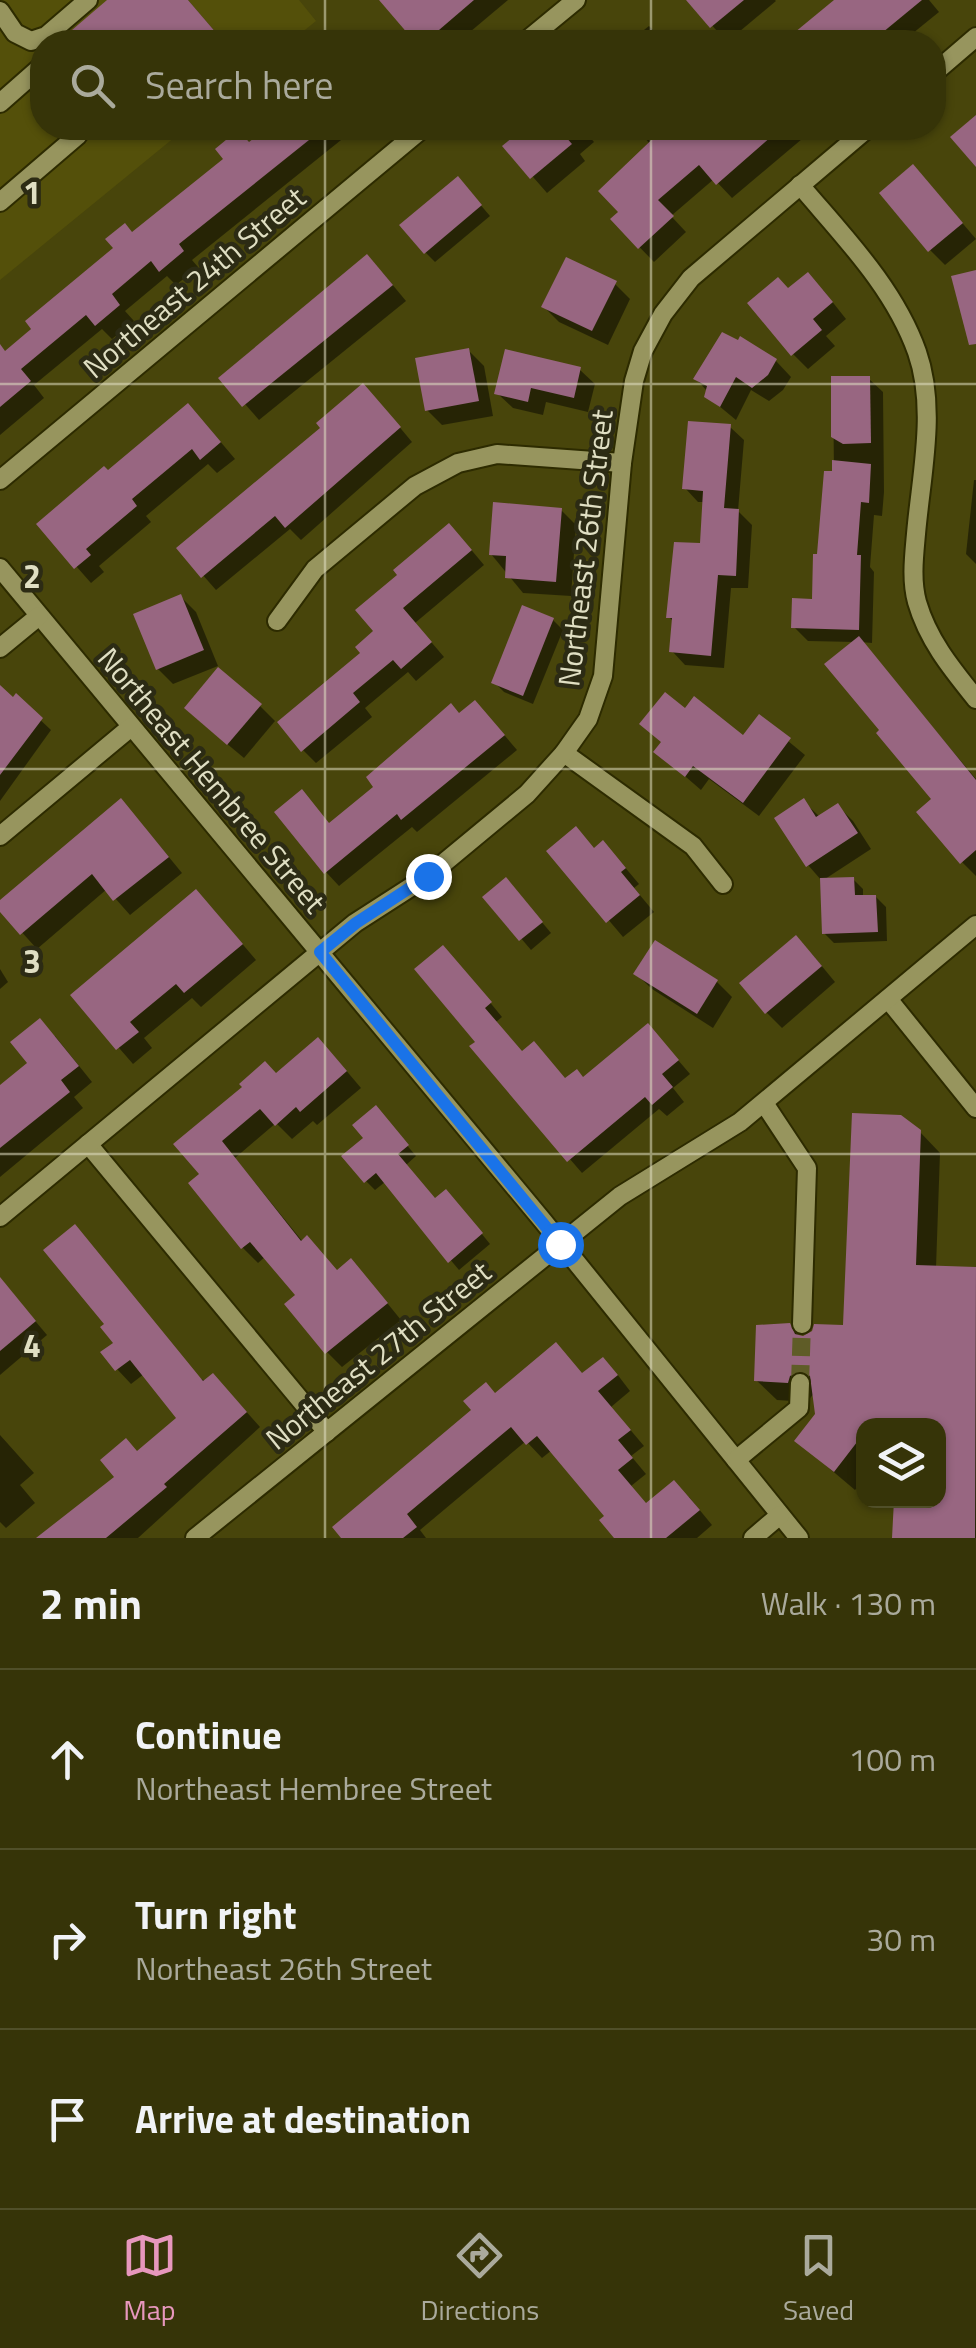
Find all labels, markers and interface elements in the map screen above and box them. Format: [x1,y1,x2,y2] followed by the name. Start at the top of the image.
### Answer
[30,30,946,140] search box
[145,56,333,114] text: Search here
[65,58,120,113] icon: search
[23,168,41,216] text: 1
[73,175,316,389] street label: Northeast 24th Street
[545,407,625,689] street label: Northeast 26th Street
[23,552,41,600] text: 2
[87,637,337,923] street label: Northeast Hembree Street
[406,854,452,900] route end
[23,937,41,985] text: 3
[538,1222,584,1268] route start
[255,1249,501,1460] street label: Northeast 27th Street
[23,1321,41,1369] text: 4
[856,1418,946,1508] map controls
[856,1418,946,1508] button: layers
[40,1571,142,1635] text: 2 min
[761,1579,936,1627] text: Walk · 130 m
[135,1706,282,1764] text: Continue
[40,1732,95,1787] icon: ahead
[848,1735,936,1783] text: 100 m
[135,1764,492,1812] text: Northeast Hembree Street
[135,1886,297,1944] text: Turn right
[40,1912,95,1967] icon: right
[866,1915,936,1963] text: 30 m
[135,1944,432,1992] text: Northeast 26th Street
[135,2090,471,2148] text: Arrive at destination
[40,2092,95,2147] icon: arrive
[122,2228,177,2331] tab: Map
[421,2228,539,2331] tab: Directions
[783,2228,854,2331] tab: Saved

